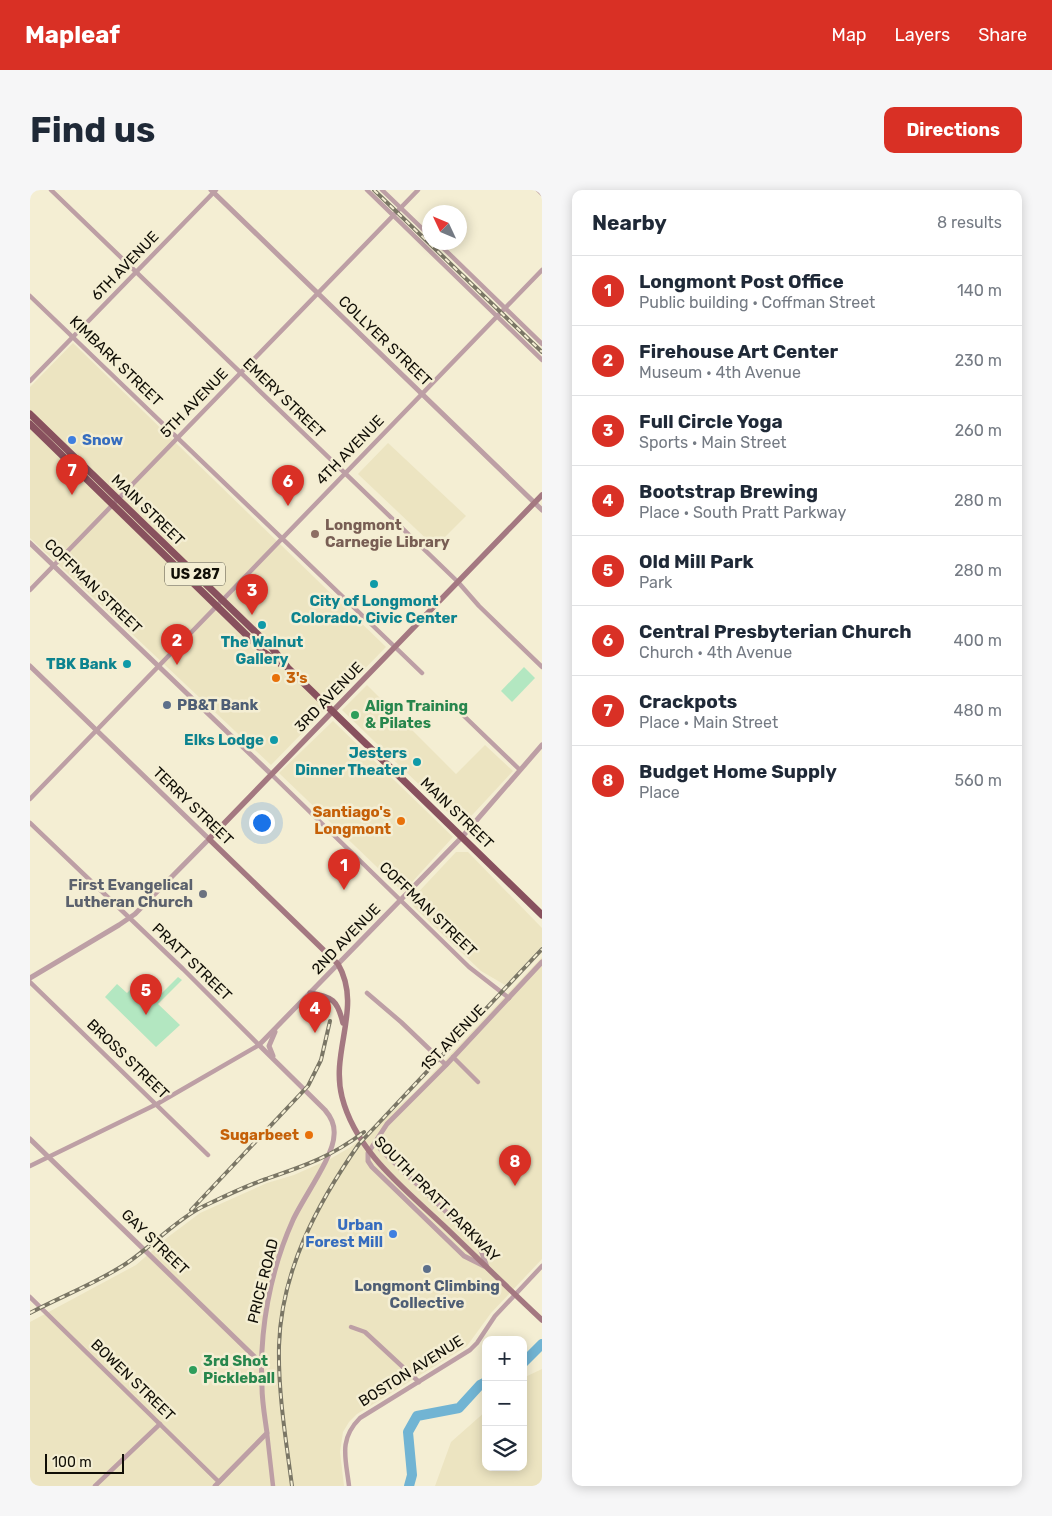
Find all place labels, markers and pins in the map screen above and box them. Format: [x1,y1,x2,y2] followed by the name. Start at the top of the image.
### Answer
[82,431,124,449] place label: Snow
[66,434,78,446] marker: Snow
[56,454,88,495] pin: 7
[272,465,304,506] pin: 6
[325,516,450,551] place label: Longmont Carnegie Library
[309,528,321,540] marker: Longmont Carnegie Library
[236,574,268,615] pin: 3
[368,578,380,590] marker: City of Longmont Colorado, Civic Center
[291,592,457,627] place label: City of Longmont Colorado, Civic Center
[256,619,268,631] marker: The Walnut Gallery
[161,624,193,665] pin: 2
[221,633,303,668] place label: The Walnut Gallery
[46,655,117,673] place label: TBK Bank
[121,658,133,670] marker: TBK Bank
[286,669,308,687] place label: 3's
[270,672,282,684] marker: 3's
[177,696,258,714] place label: PB&T Bank
[365,697,468,732] place label: Align Training & Pilates
[161,699,173,711] marker: PB&T Bank
[349,709,361,721] marker: Align Training & Pilates
[184,731,264,749] place label: Elks Lodge
[268,734,280,746] marker: Elks Lodge
[295,744,407,779] place label: Jesters Dinner Theater
[411,756,423,768] marker: Jesters Dinner Theater
[313,803,391,838] place label: Santiago's Longmont
[395,815,407,827] marker: Santiago's Longmont
[328,849,360,890] pin: 1
[65,876,193,911] place label: First Evangelical Lutheran Church
[197,888,209,900] marker: First Evangelical Lutheran Church
[130,974,162,1015] pin: 5
[299,992,331,1033] pin: 4
[220,1126,299,1144] place label: Sugarbeet
[303,1129,315,1141] marker: Sugarbeet
[499,1145,531,1186] pin: 8
[305,1216,383,1251] place label: Urban Forest Mill
[387,1228,399,1240] marker: Urban Forest Mill
[421,1263,433,1275] marker: Longmont Climbing Collective
[354,1277,500,1312] place label: Longmont Climbing Collective
[203,1352,275,1387] place label: 3rd Shot Pickleball
[187,1364,199,1376] marker: 3rd Shot Pickleball

